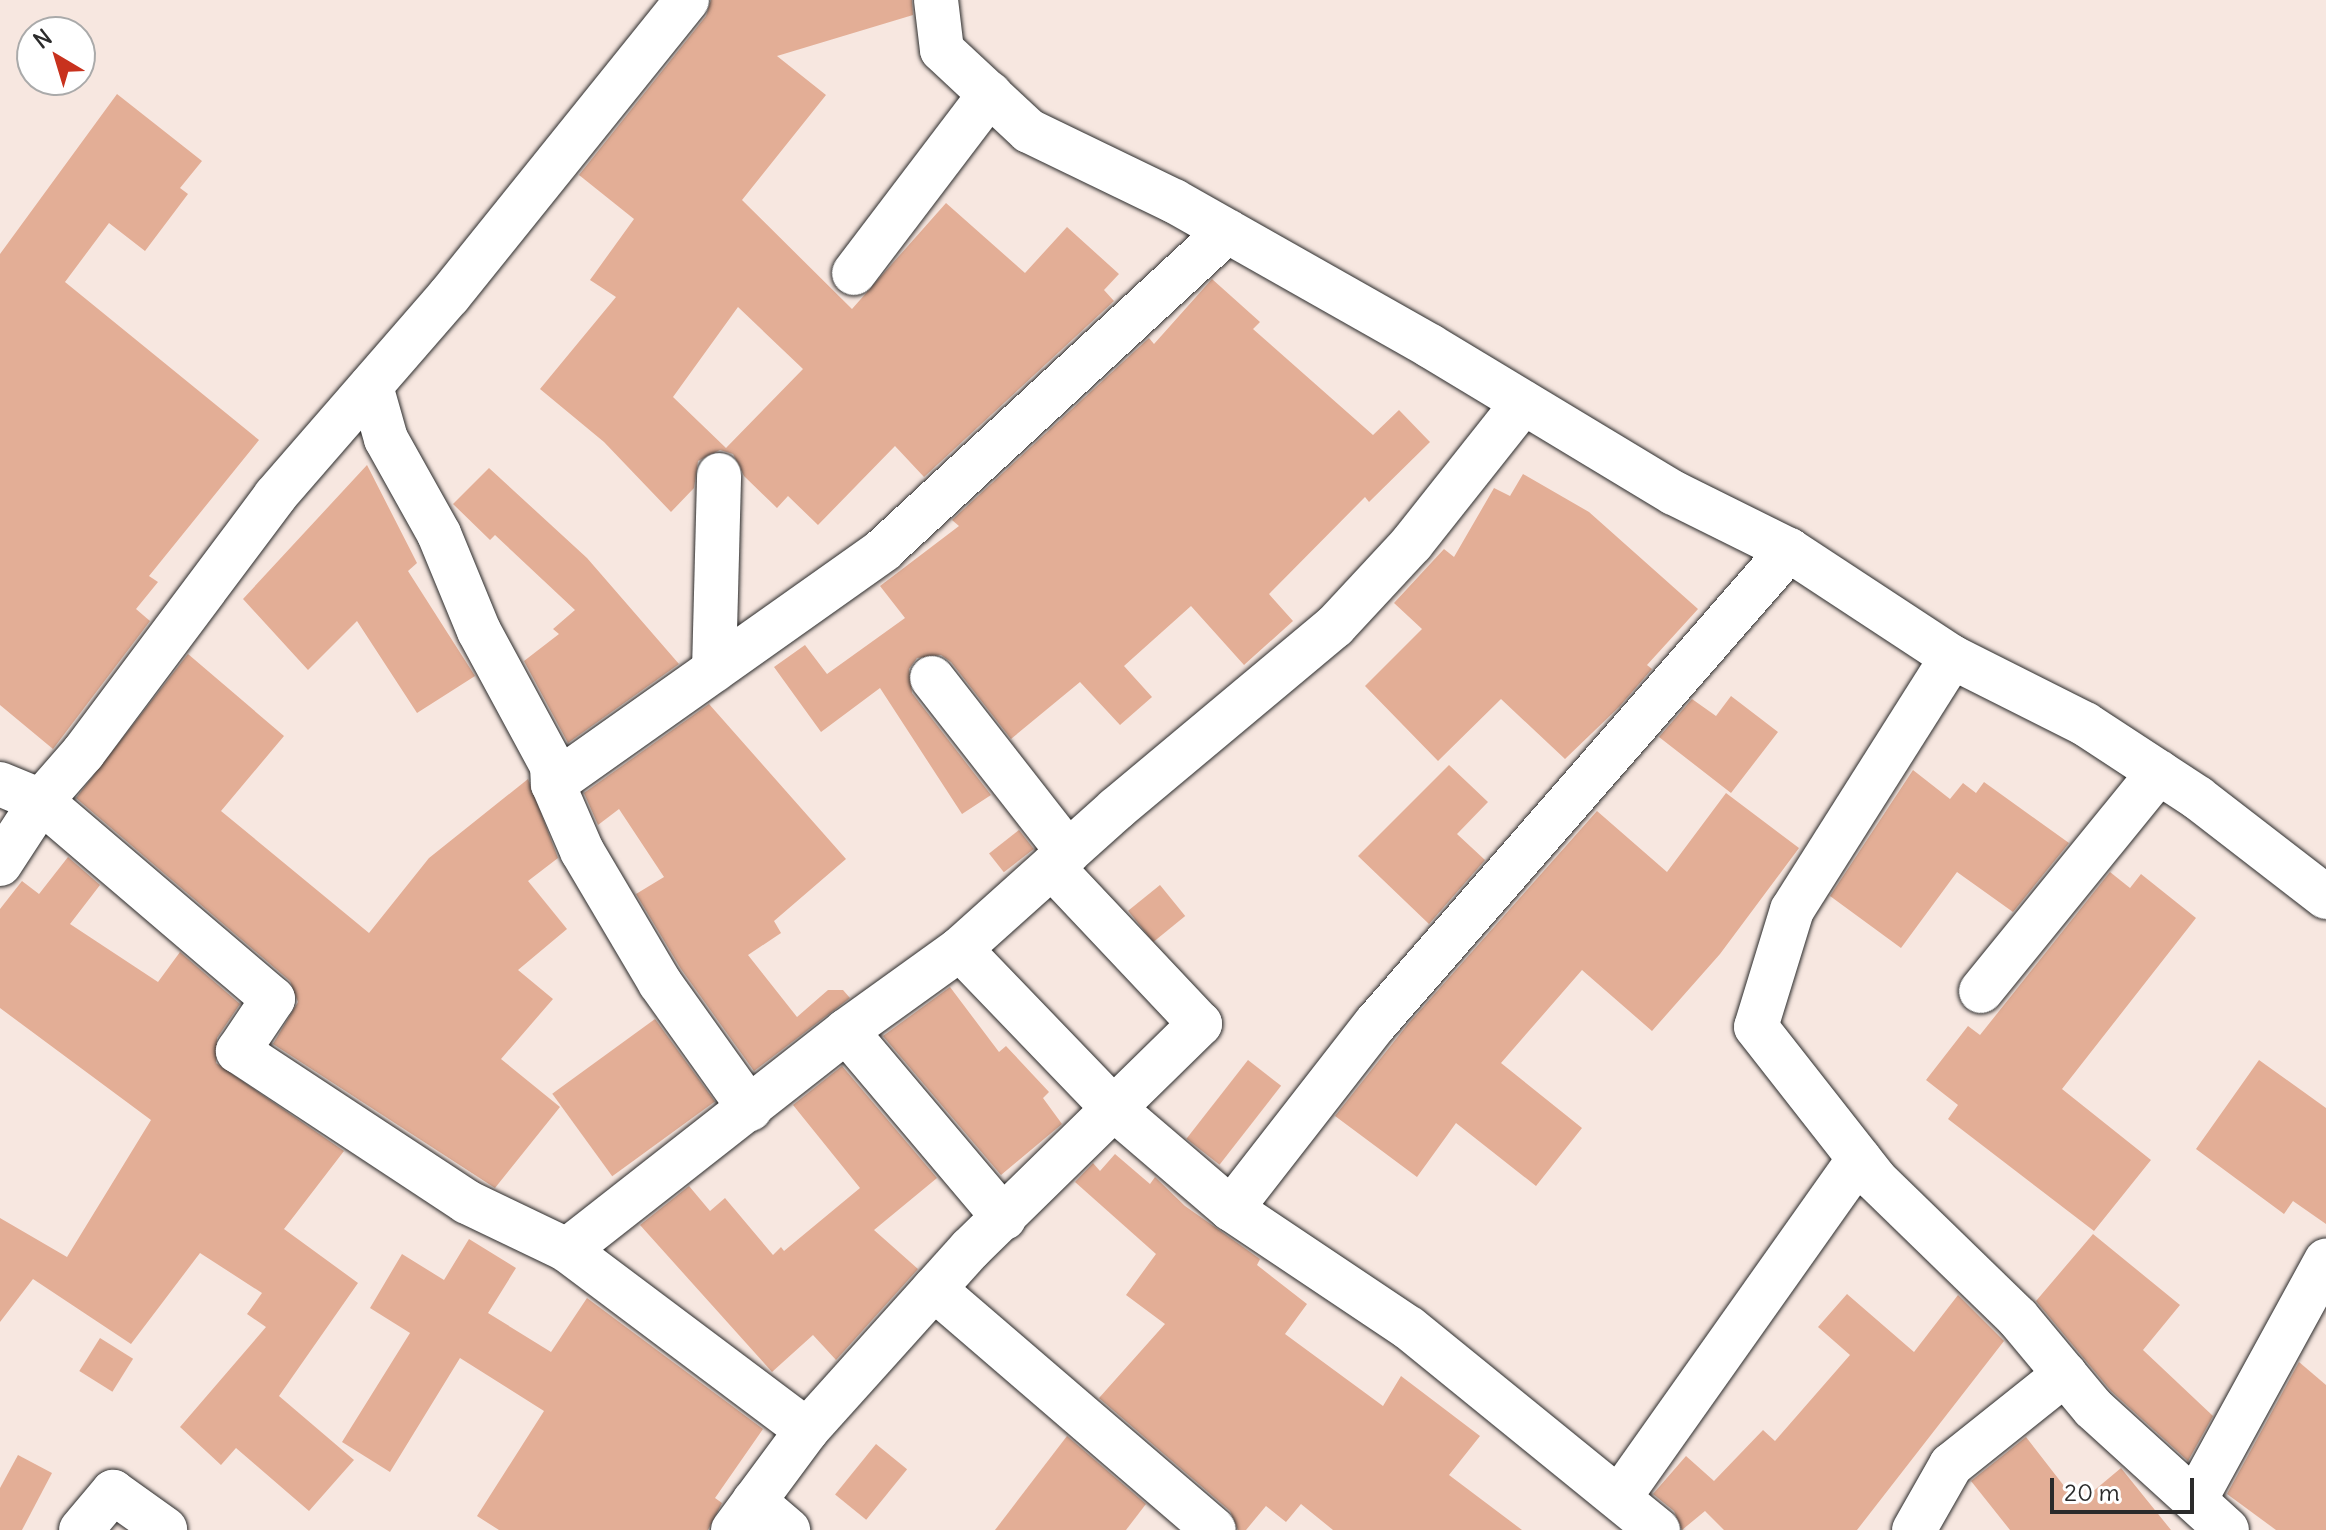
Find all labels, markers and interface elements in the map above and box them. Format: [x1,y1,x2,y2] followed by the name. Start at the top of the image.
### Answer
[16,16,96,96] north arrow
[28,23,57,54] text: N
[2054,1462,2198,1512] scale bar
[2064,1477,2120,1507] text: 20 m

